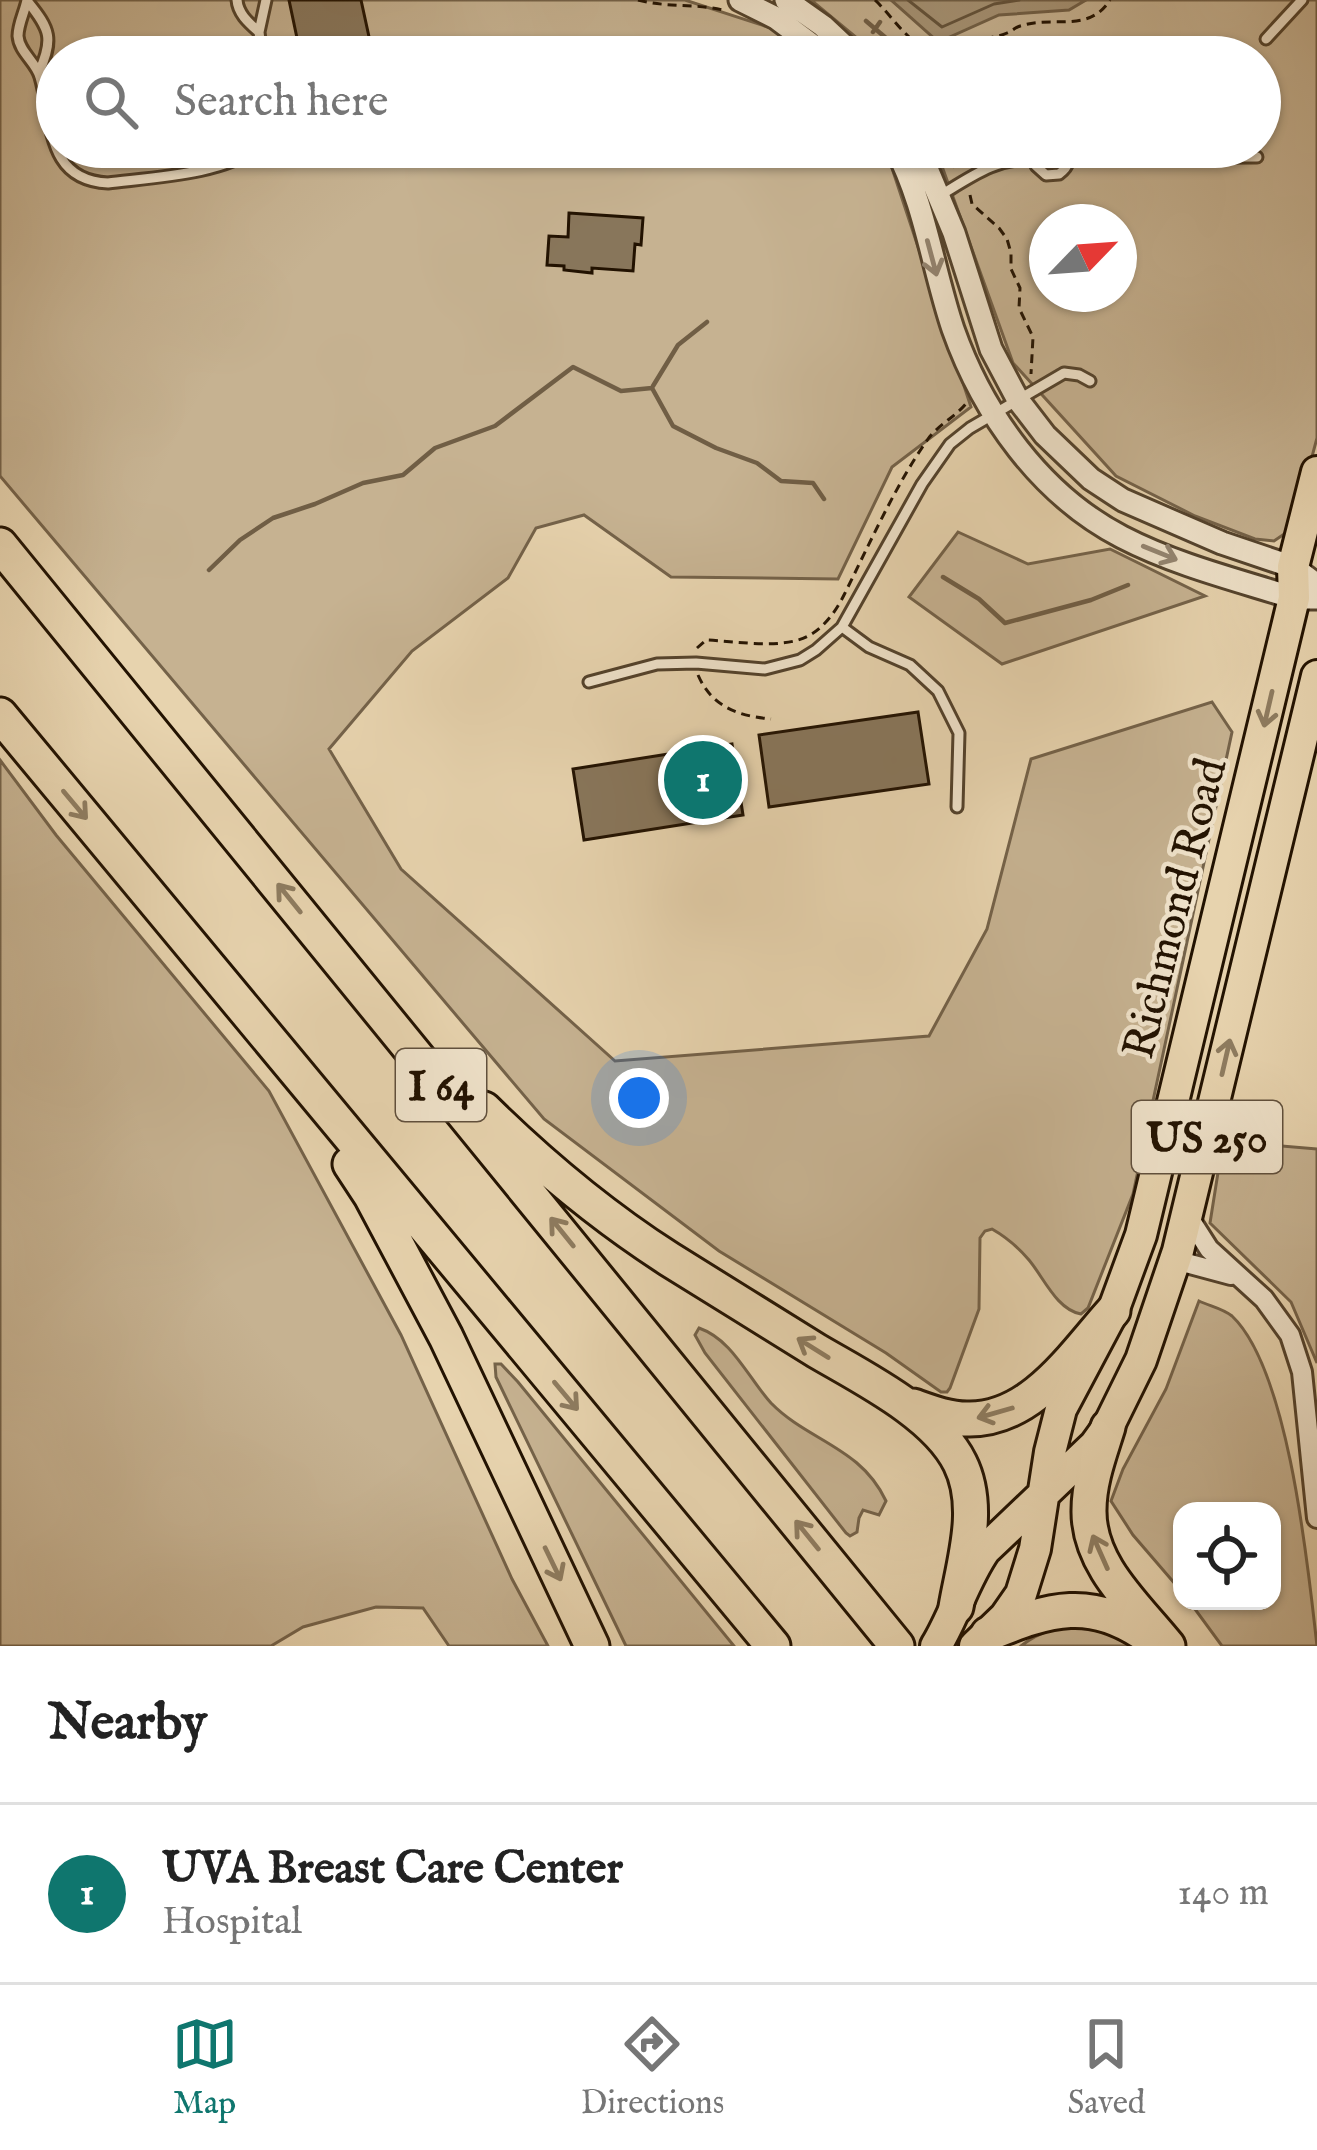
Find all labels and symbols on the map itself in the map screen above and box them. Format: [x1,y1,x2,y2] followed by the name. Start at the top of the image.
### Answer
[1029,204,1137,312] north arrow
[922,238,944,276] one-way arrow
[1141,544,1178,565] one-way arrow
[1256,690,1278,728] one-way arrow
[664,735,742,825] pin: 1
[1112,752,1241,1065] street label: Richmond Road
[60,789,88,820] one-way arrow
[276,882,303,914] one-way arrow
[1216,1039,1238,1077] one-way arrow
[396,1049,486,1121] road number: I 64
[609,1068,669,1128] your location
[1132,1101,1282,1173] road number: US 250
[549,1217,575,1249] one-way arrow
[796,1336,830,1360] one-way arrow
[551,1380,579,1411] one-way arrow
[977,1404,1015,1426] one-way arrow
[794,1520,821,1552] one-way arrow
[1087,1535,1109,1571] one-way arrow
[543,1546,565,1582] one-way arrow

